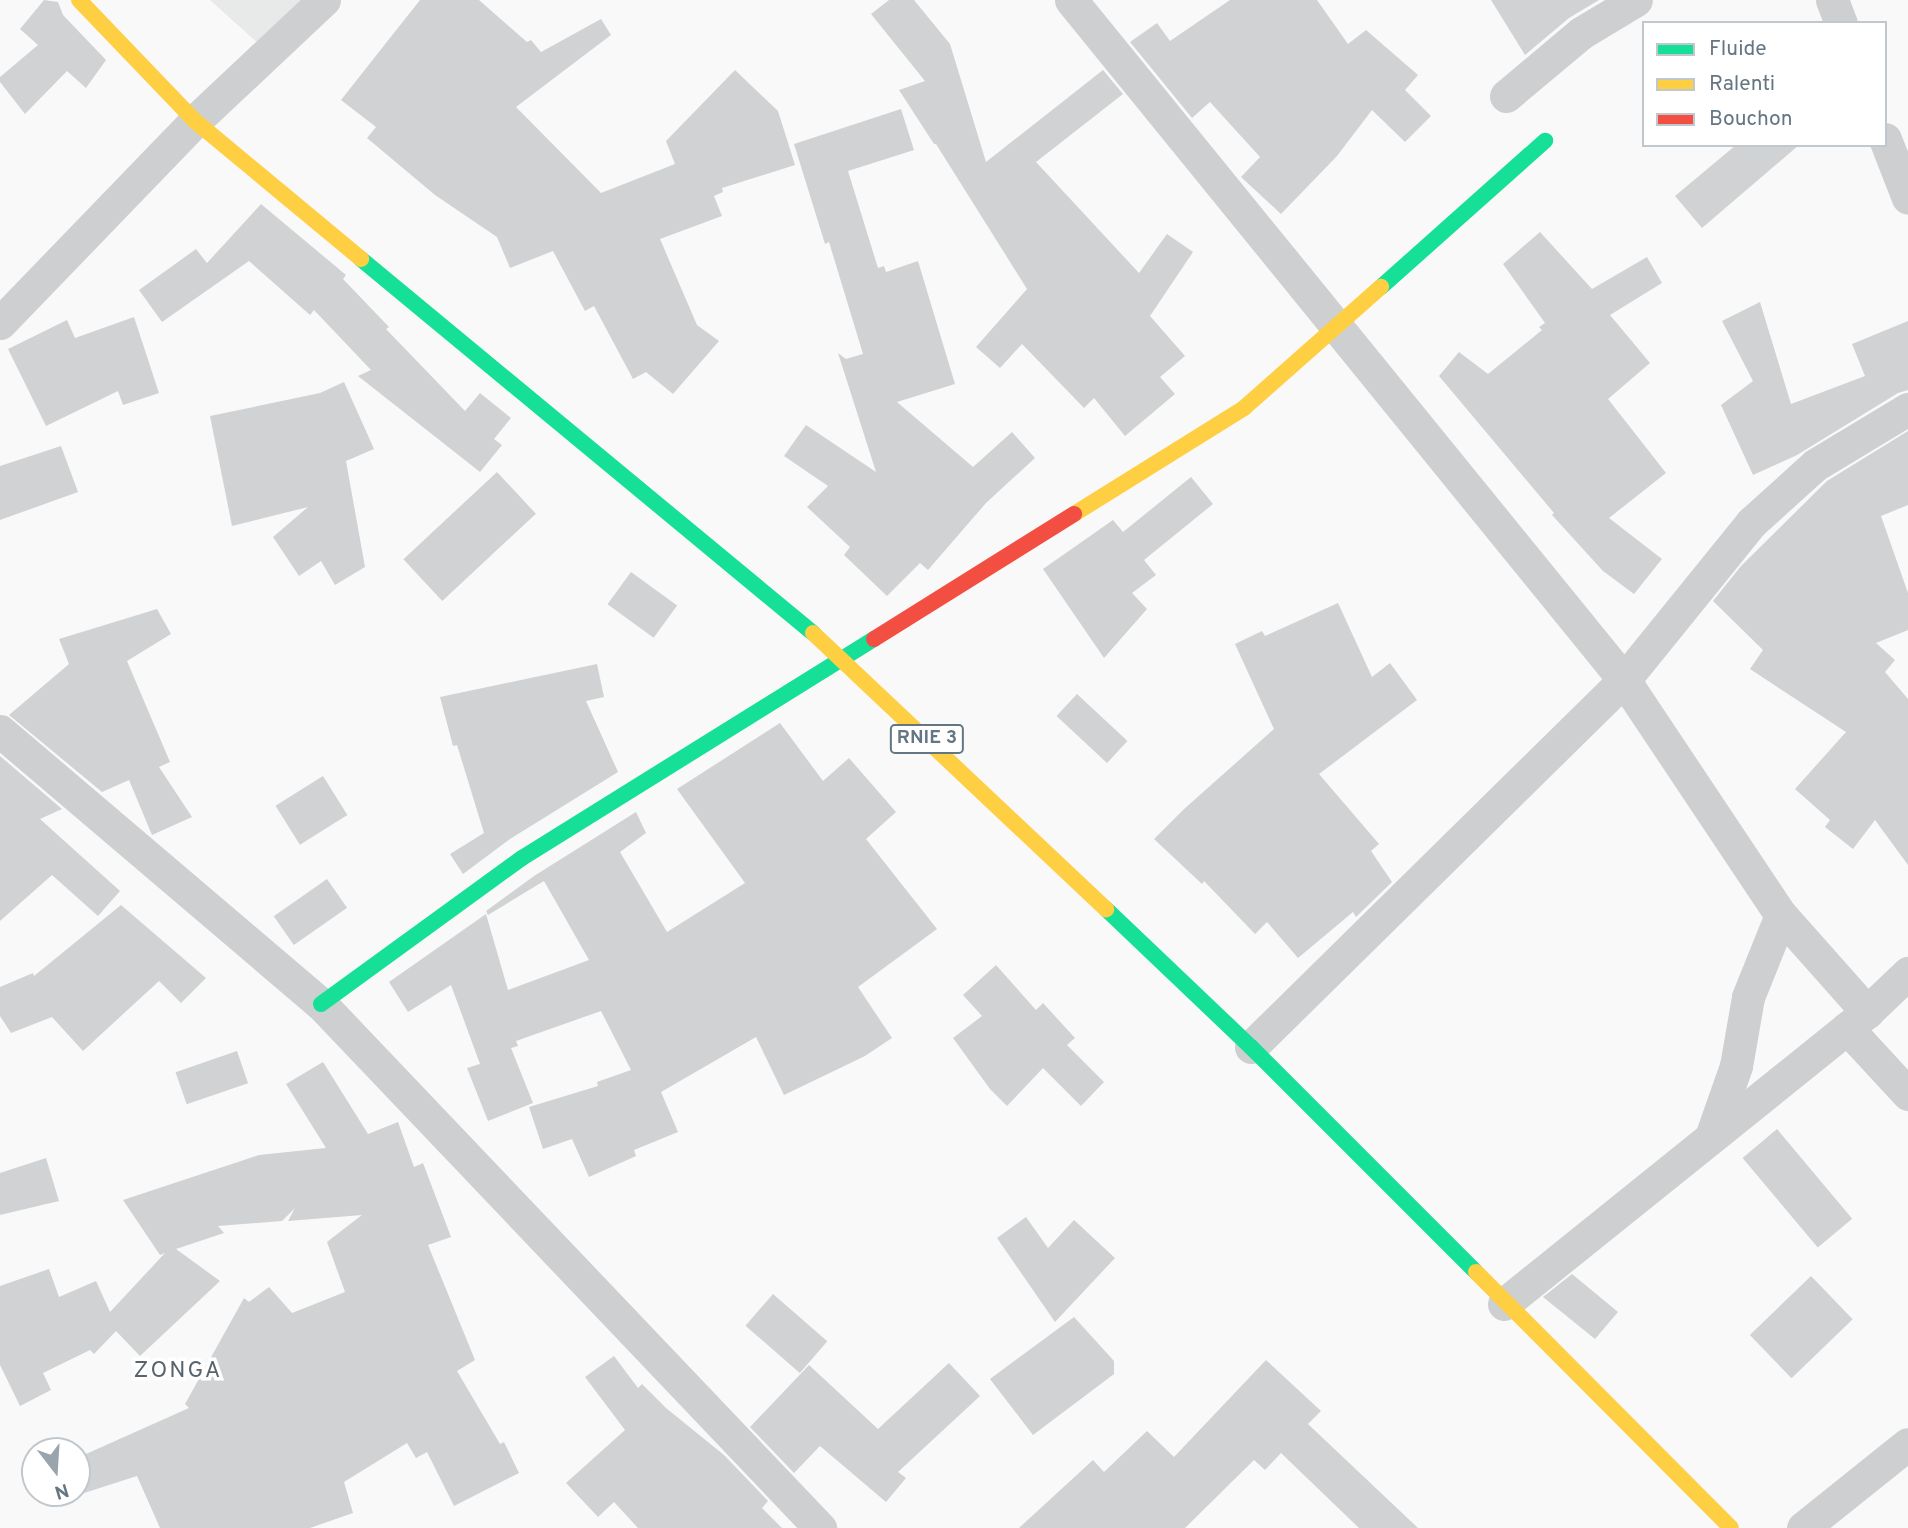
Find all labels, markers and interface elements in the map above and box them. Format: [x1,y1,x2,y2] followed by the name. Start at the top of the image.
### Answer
[1642,21,1887,147] legend
[1709,36,1767,63] text: Fluide
[1709,71,1775,98] text: Ralenti
[1709,106,1792,133] text: Bouchon
[888,724,965,754] road number: RNIE 3
[134,1358,222,1386] district label: ZONGA
[21,1437,91,1507] north arrow
[52,1477,72,1504] text: N

